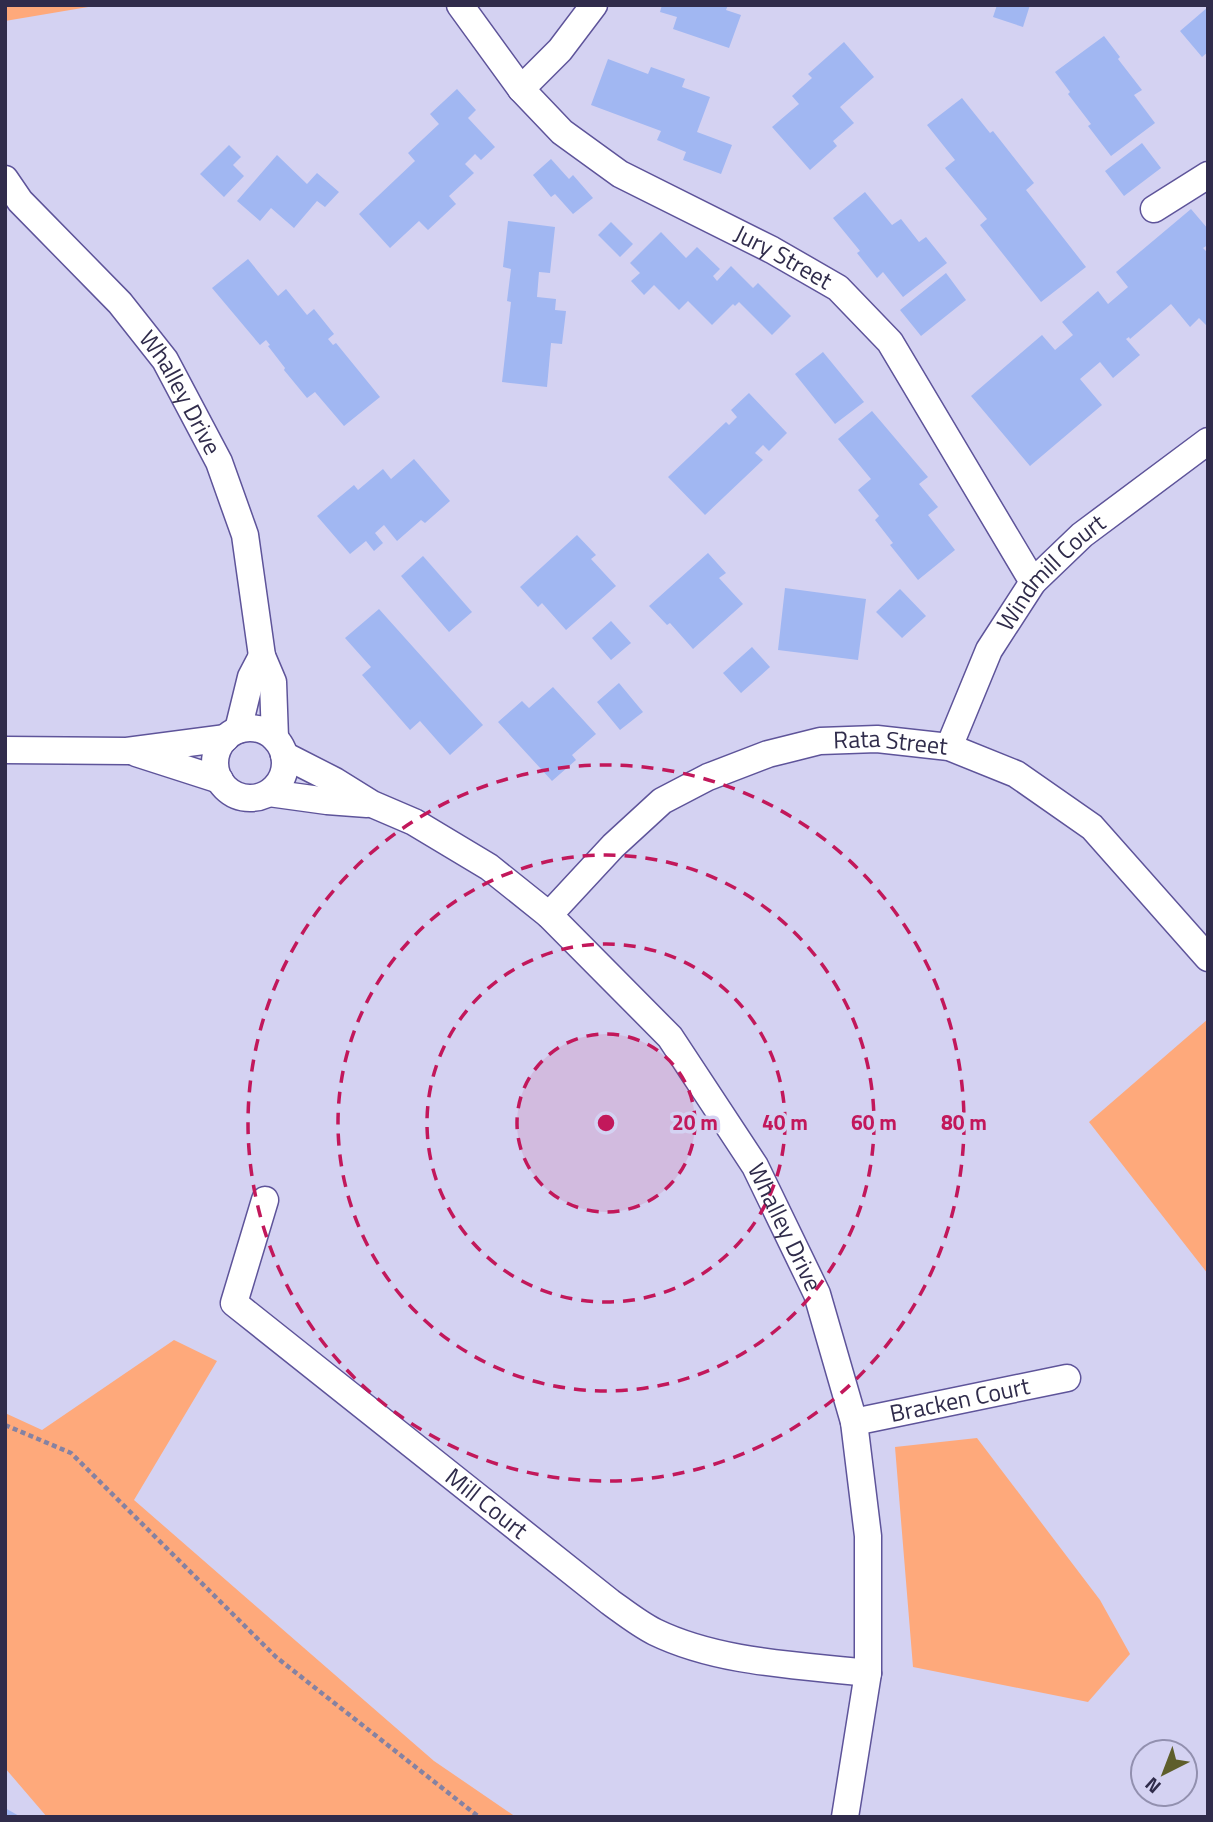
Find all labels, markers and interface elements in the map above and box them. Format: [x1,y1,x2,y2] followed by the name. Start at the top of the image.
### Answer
[728,215,840,298] street label: Jury Street
[131,322,231,461] street label: Whalley Drive
[987,504,1113,638] street label: Windmill Court
[833,720,950,764] street label: Rata Street
[672,1106,718,1138] text: 20 m
[762,1106,808,1138] text: 40 m
[851,1106,897,1138] text: 60 m
[941,1106,987,1138] text: 80 m
[594,1111,618,1135] centre of rings
[739,1156,832,1297] street label: Whalley Drive
[886,1367,1033,1431] street label: Bracken Court
[438,1459,537,1547] street label: Mill Court
[1129,1738,1199,1808] north arrow
[1138,1771,1167,1801] text: N

